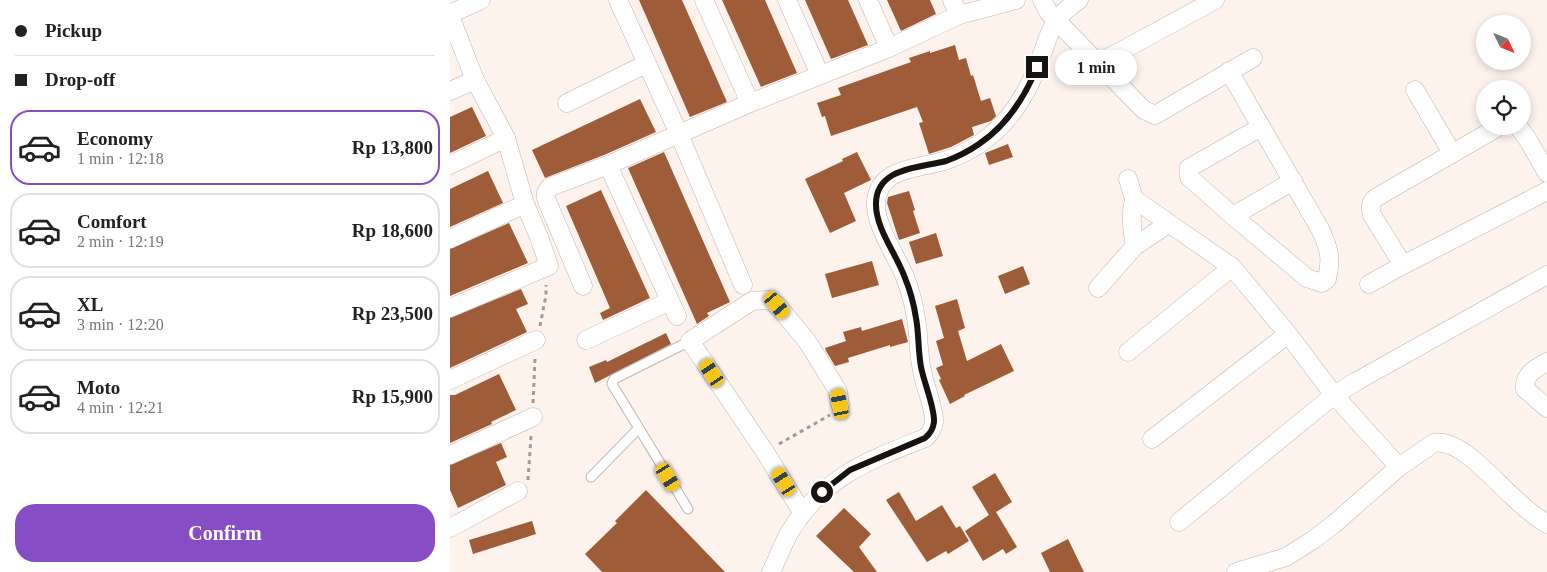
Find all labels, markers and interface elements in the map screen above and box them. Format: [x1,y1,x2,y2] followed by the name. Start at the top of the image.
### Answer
[1476,15,1531,70] north arrow
[1476,15,1531,135] map controls
[45,20,102,41] text: Pickup
[1054,50,1137,84] callout: 1 min
[1026,56,1048,78] route end
[1077,59,1115,76] text: 1 min
[45,69,115,90] text: Drop-off
[1476,80,1531,135] button: locate
[17,125,62,170] icon: car
[77,128,153,149] text: Economy
[352,137,433,158] text: Rp 13,800
[77,150,164,167] text: 1 min · 12:18
[17,208,62,253] icon: car
[77,211,147,232] text: Comfort
[352,220,433,241] text: Rp 18,600
[77,233,164,250] text: 2 min · 12:19
[761,289,792,321] car
[17,291,62,336] icon: car
[77,294,103,315] text: XL
[352,303,433,324] text: Rp 23,500
[77,316,164,333] text: 3 min · 12:20
[697,356,726,390] car
[17,374,62,419] icon: car
[77,377,120,398] text: Moto
[352,386,433,407] text: Rp 15,900
[829,388,850,420] car
[77,399,164,416] text: 4 min · 12:21
[653,460,682,494] car
[769,465,798,499] car
[811,481,833,503] route start
[15,504,435,562] button: Confirm

